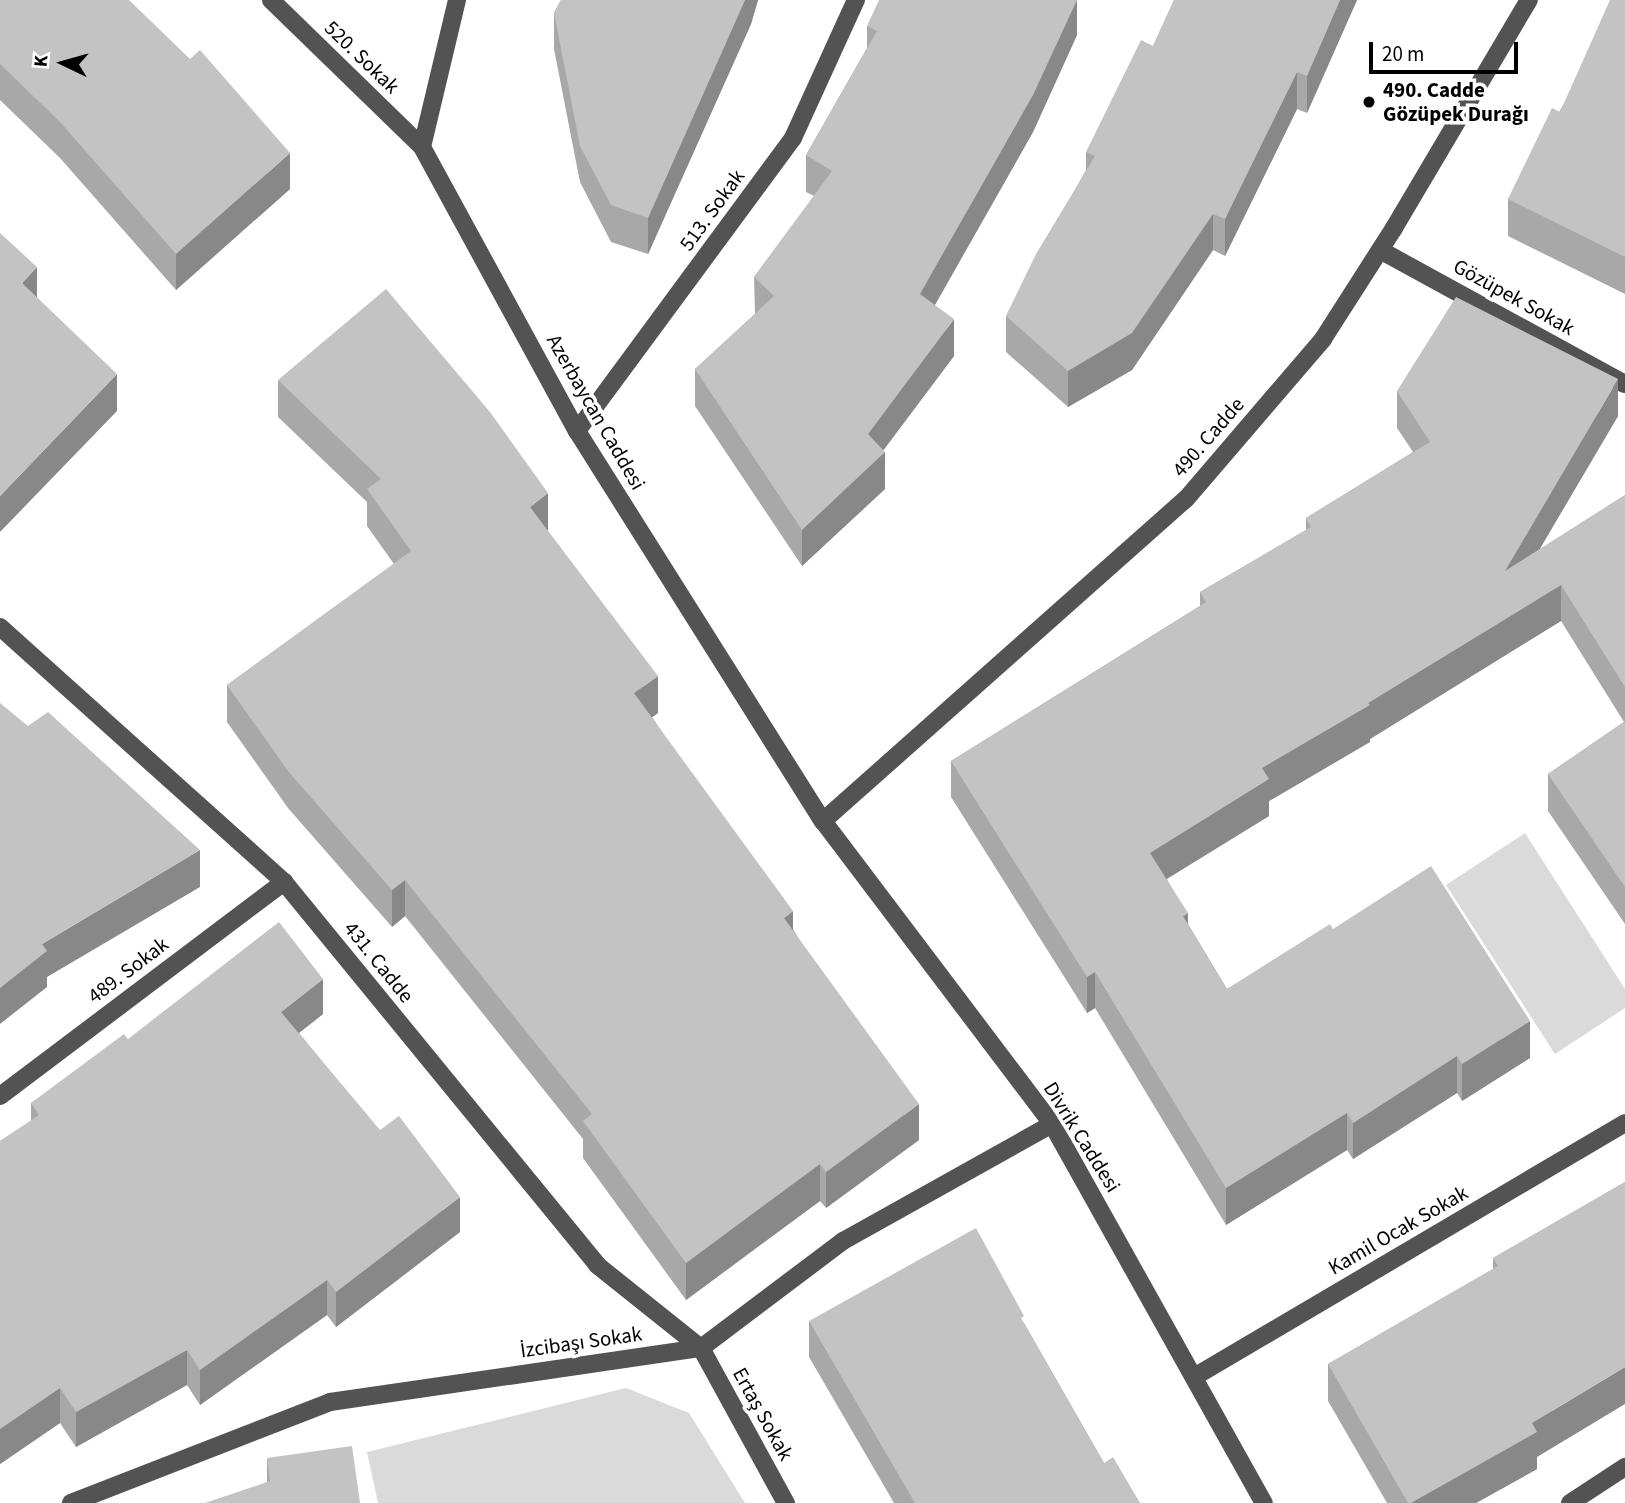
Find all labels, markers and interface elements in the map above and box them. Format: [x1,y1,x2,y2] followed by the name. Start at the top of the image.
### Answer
[319,15,405,99] street label: 520. Sokak
[28,28,98,98] north arrow
[1373,28,1522,72] scale bar
[1382,39,1424,69] text: 20 m
[28,54,56,68] text: K
[1383,77,1529,127] place label: 490. Cadde Gözüpek Durağı
[1361,94,1377,110] marker: 490. Cadde Gözüpek Durağı
[674,164,750,256] street label: 513. Sokak
[1449,253,1579,341] street label: Gözüpek Sokak
[541,330,651,494] street label: Azerbaycan Caddesi
[1167,392,1249,482] street label: 490. Cadde
[339,916,419,1008] street label: 431. Cadde
[83,932,173,1008] street label: 489. Sokak
[1038,1077,1126,1197] street label: Divrik Caddesi
[1324,1180,1472,1280] street label: Kamil Ocak Sokak
[518,1321,644,1363] street label: İzcibaşı Sokak
[727,1363,799,1465] street label: Ertaş Sokak

